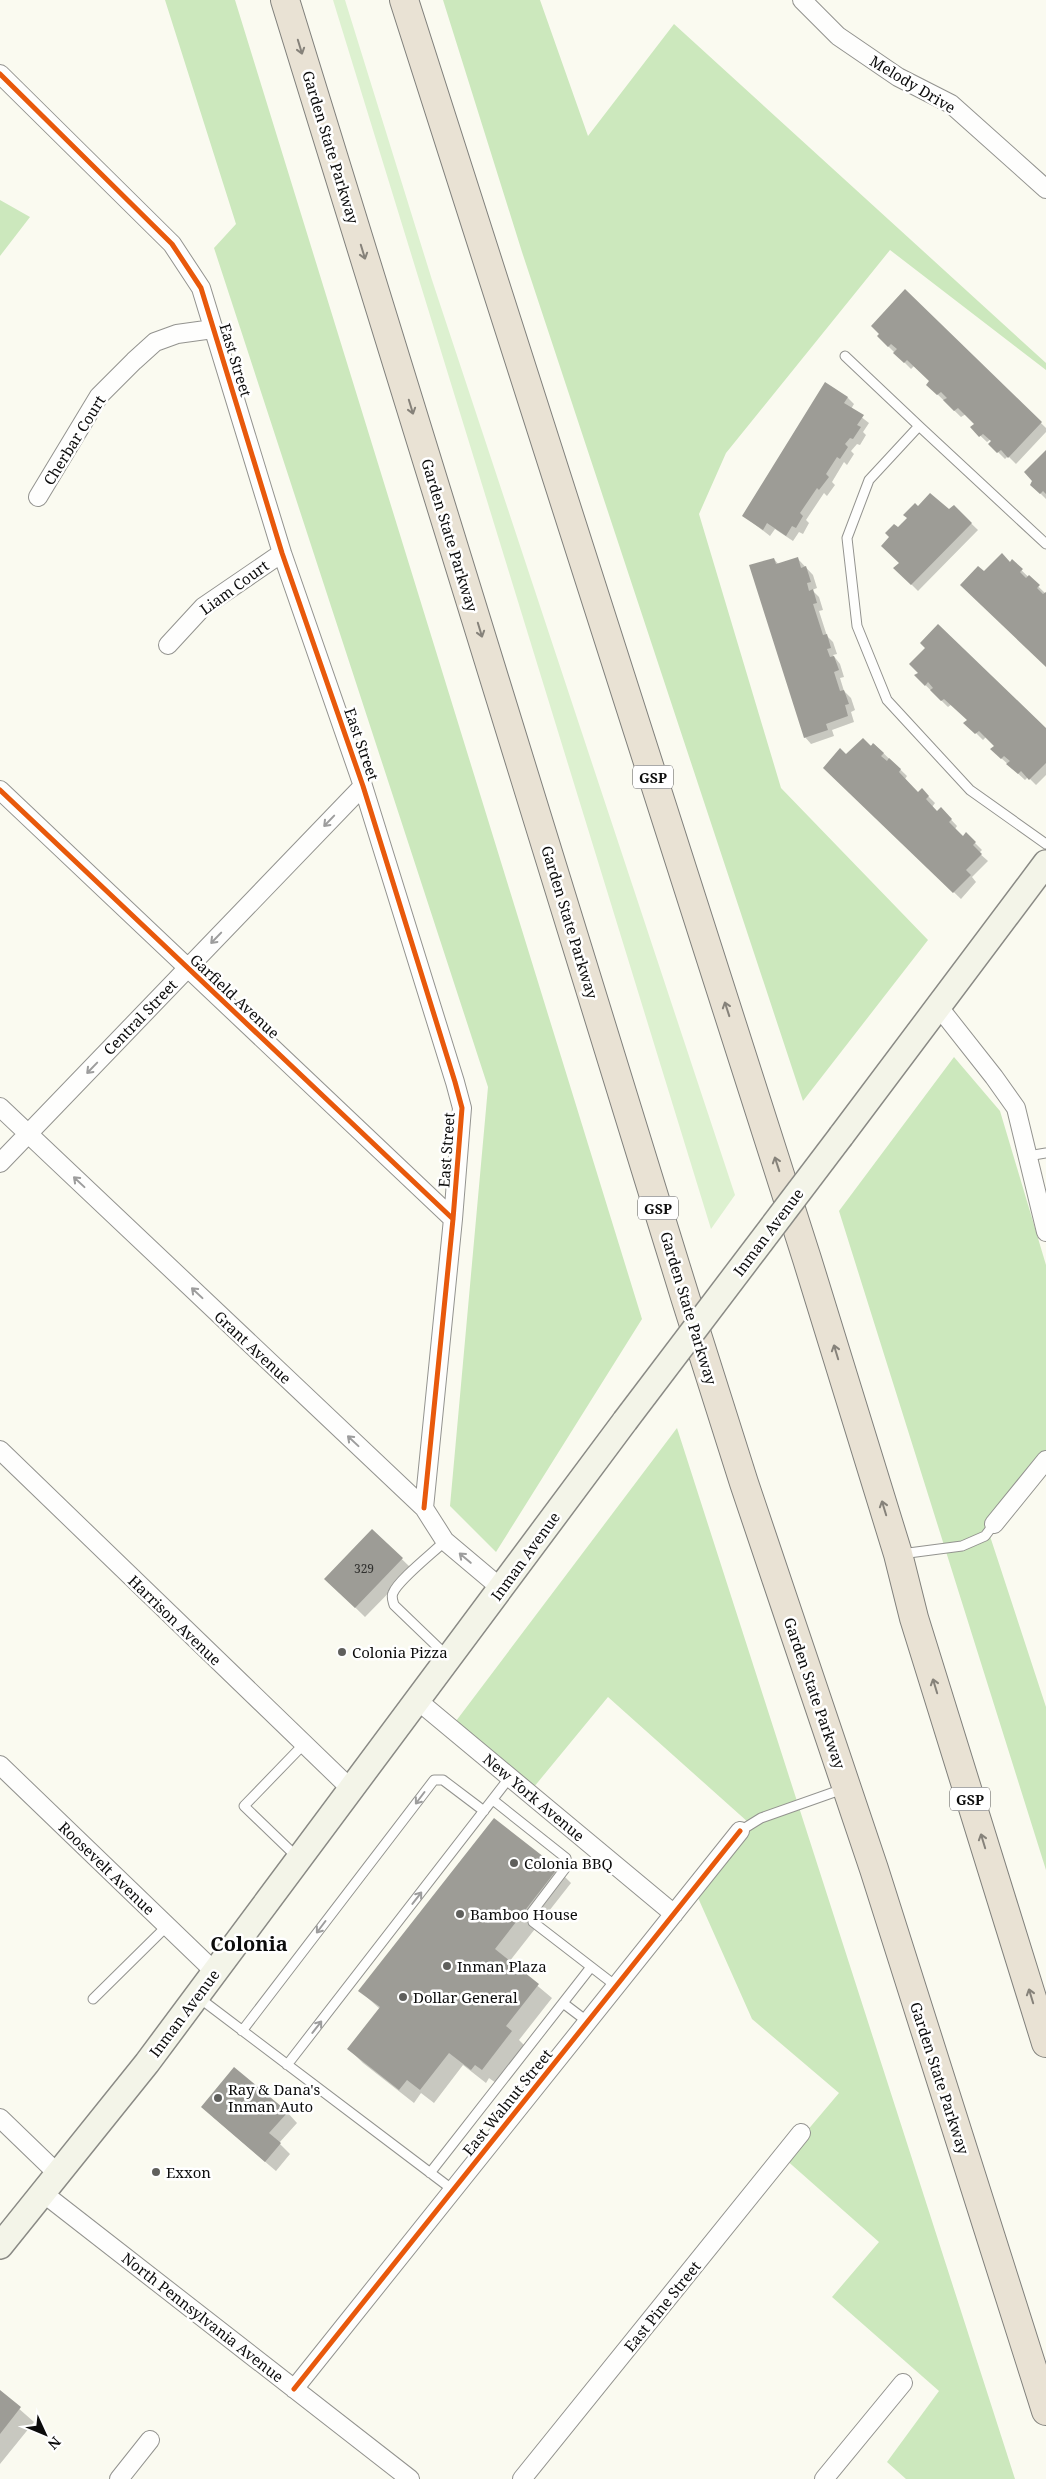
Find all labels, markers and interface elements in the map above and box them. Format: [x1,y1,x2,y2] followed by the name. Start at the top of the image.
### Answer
[295,38,305,54] one-way arrow
[867,51,959,117] street label: Melody Drive
[298,68,364,226] street label: Garden State Parkway
[359,244,369,260] one-way arrow
[215,321,257,399] street label: East Street
[38,391,110,489] street label: Cherbar Court
[407,399,416,415] one-way arrow
[417,456,483,614] street label: Garden State Parkway
[196,555,272,619] street label: Liam Court
[475,621,485,637] one-way arrow
[340,705,384,783] street label: East Street
[633,766,673,789] road number: GSP
[323,814,335,827] one-way arrow
[537,843,603,1001] street label: Garden State Parkway
[211,931,223,943] one-way arrow
[186,949,284,1043] street label: Garfield Avenue
[99,975,181,1059] street label: Central Street
[722,1001,732,1017] one-way arrow
[86,1061,98,1074] one-way arrow
[433,1112,459,1188] street label: East Street
[771,1156,781,1172] one-way arrow
[72,1176,85,1188] one-way arrow
[728,1184,808,1280] street label: Inman Avenue
[638,1196,678,1220] road number: GSP
[656,1229,722,1387] street label: Garden State Parkway
[190,1287,203,1299] one-way arrow
[210,1306,296,1388] street label: Grant Avenue
[830,1345,840,1361] one-way arrow
[347,1435,359,1447] one-way arrow
[878,1500,888,1516] one-way arrow
[486,1508,564,1604] street label: Inman Avenue
[458,1552,471,1563] one-way arrow
[354,1560,374,1577] house number: 329
[124,1570,226,1670] street label: Harrison Avenue
[780,1615,851,1772] street label: Garden State Parkway
[352,1642,448,1662] place label: Colonia Pizza
[336,1646,348,1658] marker: Colonia Pizza
[929,1678,939,1694] one-way arrow
[479,1749,589,1845] street label: New York Avenue
[950,1788,990,1810] road number: GSP
[414,1791,425,1804] one-way arrow
[55,1817,159,1919] street label: Roosevelt Avenue
[977,1833,987,1849] one-way arrow
[524,1853,613,1873] place label: Colonia BBQ
[508,1857,520,1869] marker: Colonia BBQ
[411,1892,422,1905] one-way arrow
[470,1904,578,1924] place label: Bamboo House
[454,1908,466,1920] marker: Bamboo House
[316,1920,326,1934] one-way arrow
[210,1930,288,1957] district label: Colonia
[457,1956,547,1976] place label: Inman Plaza
[441,1960,453,1972] marker: Inman Plaza
[144,1965,224,2061] street label: Inman Avenue
[413,1987,518,2007] place label: Dollar General
[1026,1988,1036,2004] one-way arrow
[397,1991,409,2003] marker: Dollar General
[906,1999,974,2157] street label: Garden State Parkway
[312,2021,323,2034] one-way arrow
[458,2045,556,2159] street label: East Walnut Street
[228,2079,321,2116] place label: Ray & Dana's Inman Auto
[212,2092,224,2104] marker: Ray & Dana's Inman Auto
[166,2162,211,2182] place label: Exxon
[150,2166,162,2178] marker: Exxon
[118,2248,288,2386] street label: North Pennsylvania Avenue
[619,2257,705,2355] street label: East Pine Street
[20,2409,70,2459] north arrow
[44,2433,65,2454] text: N

